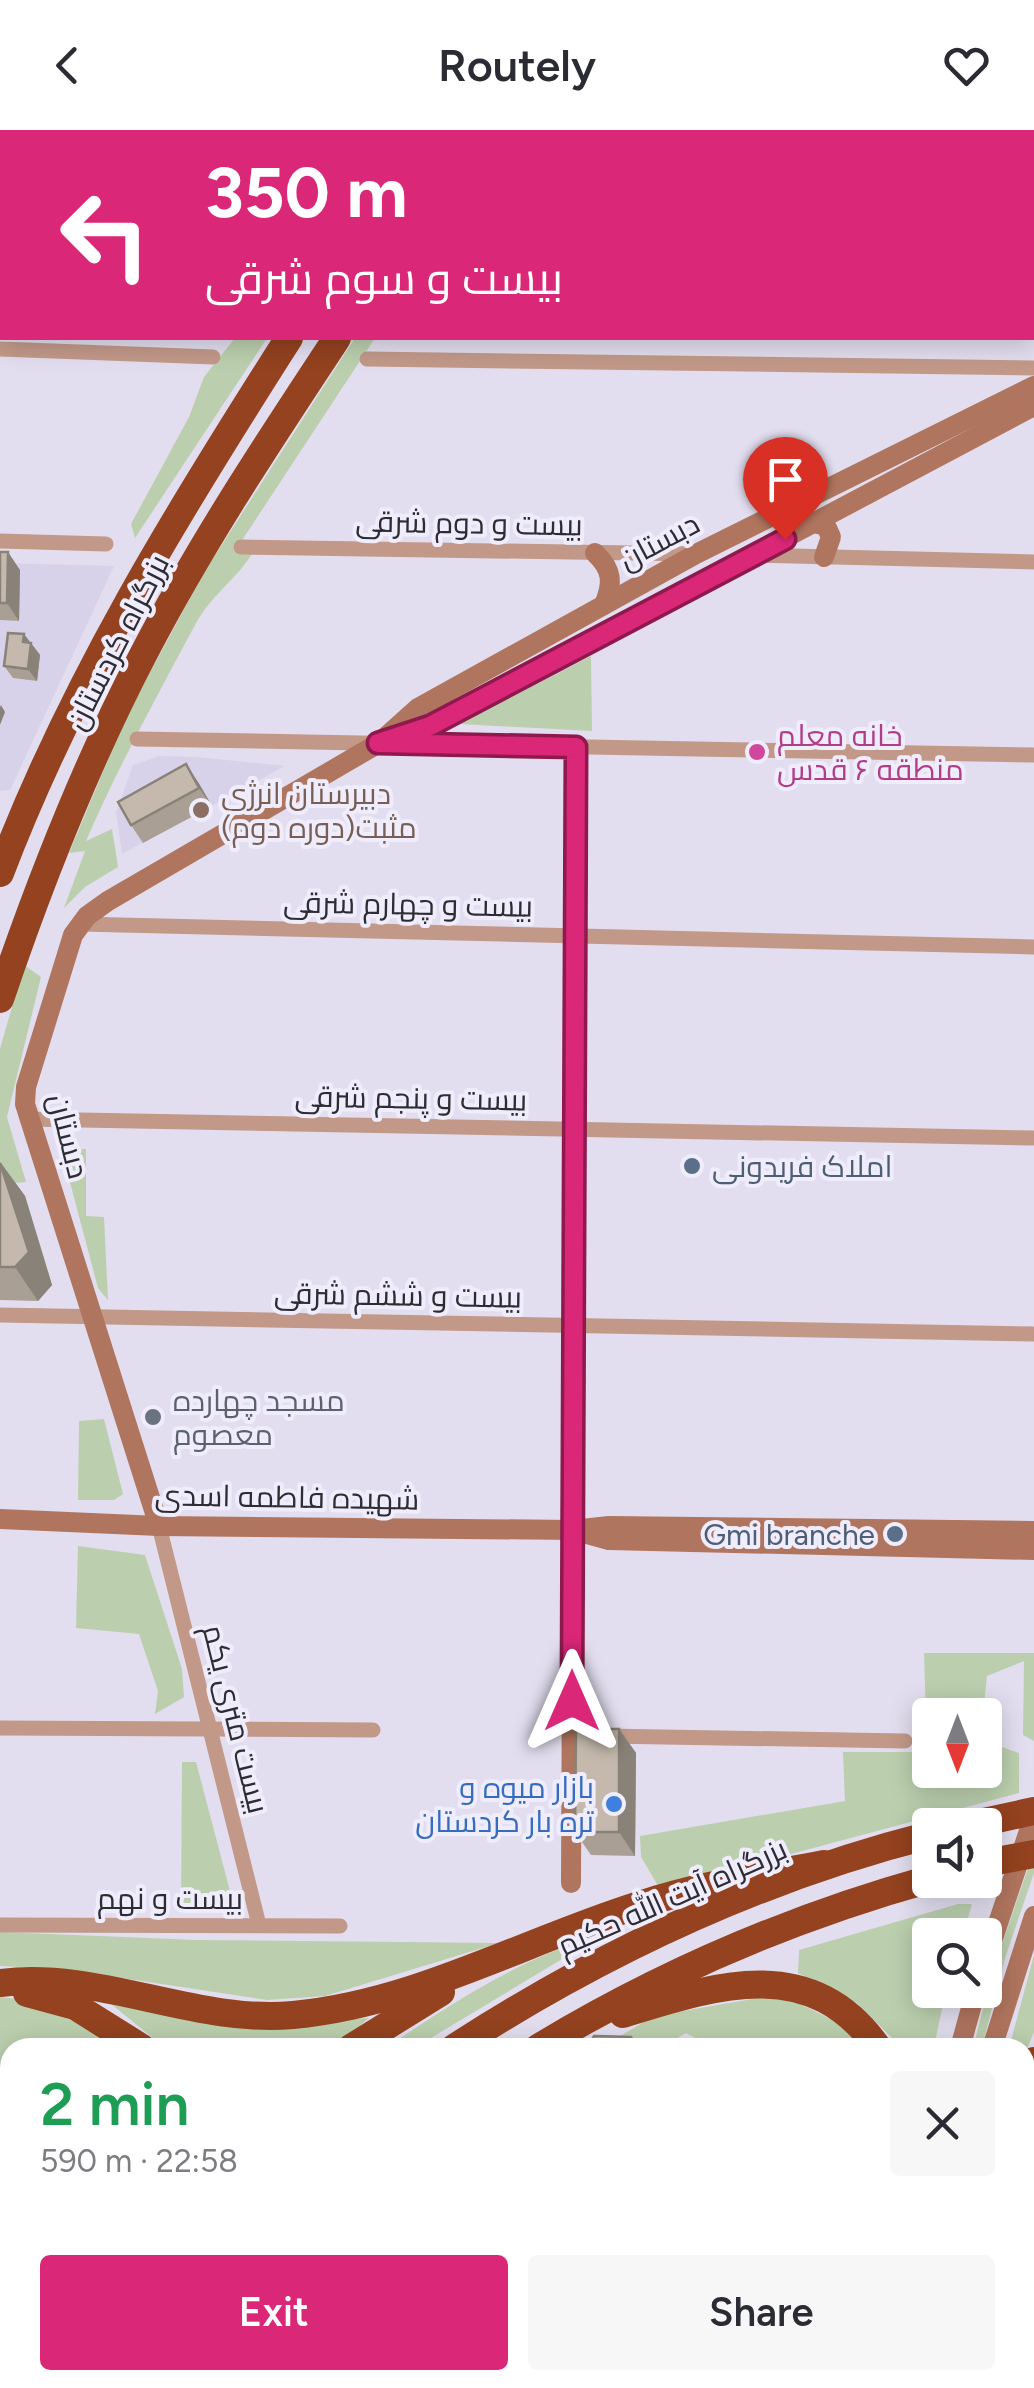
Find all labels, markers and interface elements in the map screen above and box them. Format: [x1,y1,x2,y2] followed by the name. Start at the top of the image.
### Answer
[40,38,95,93] icon: back
[438,38,596,92] text: Routely
[939,38,994,93] icon: heart
[205,150,408,235] text: 350 m
[40,170,170,300] icon: left
[205,251,563,305] text: بیست و سوم شرقی
[743,437,828,540] pin
[758,452,813,507] icon: arrive
[355,503,583,545] street label: بیست و دوم شرقی
[612,504,706,578] street label: دبستان
[57,548,177,736] street label: بزرگراه کردستان
[777,717,964,788] place label: خانه معلم منطقه ۶ قدس
[746,741,768,763] marker: خانه معلم منطقه ۶ قدس
[221,775,417,848] place label: دبیرستان انرژی مثبت(دوره دوم)
[190,799,212,821] marker: دبیرستان انرژی مثبت(دوره دوم)
[283,883,533,927] street label: بیست و چهارم شرقی
[294,1077,528,1121] street label: بیست و پنجم شرقی
[41,1090,97,1182] street label: دبستان
[712,1148,893,1185] place label: املاک فریدونی
[681,1155,703,1177] marker: املاک فریدونی
[274,1274,522,1318] street label: بیست و ششم شرقی
[173,1382,345,1455] place label: مسجد چهارده معصوم
[142,1406,164,1428] marker: مسجد چهارده معصوم
[154,1476,420,1518] street label: شهیده فاطمه اسدی
[703,1516,875,1553] place label: Gmi branche
[884,1523,906,1545] marker: Gmi branche
[193,1621,277,1818] street label: بیست متری یکم
[520,1649,624,1753] position arrow
[912,1698,1002,1788] north arrow
[912,1698,1002,2008] map controls
[415,1769,594,1840] place label: بازار میوه و تره بار کردستان
[603,1793,625,1815] marker: بازار میوه و تره بار کردستان
[912,1808,1002,1898] button: sound
[551,1829,793,1966] street label: بزرگراه آیت الله حکیم
[97,1880,243,1919] street label: بیست و نهم
[912,1918,1002,2008] button: search
[40,2068,189,2140] text: 2 min
[890,2071,995,2176] button: close
[40,2142,238,2180] text: 590 m · 22:58
[40,2255,508,2370] button: Exit
[528,2255,995,2370] button: Share

